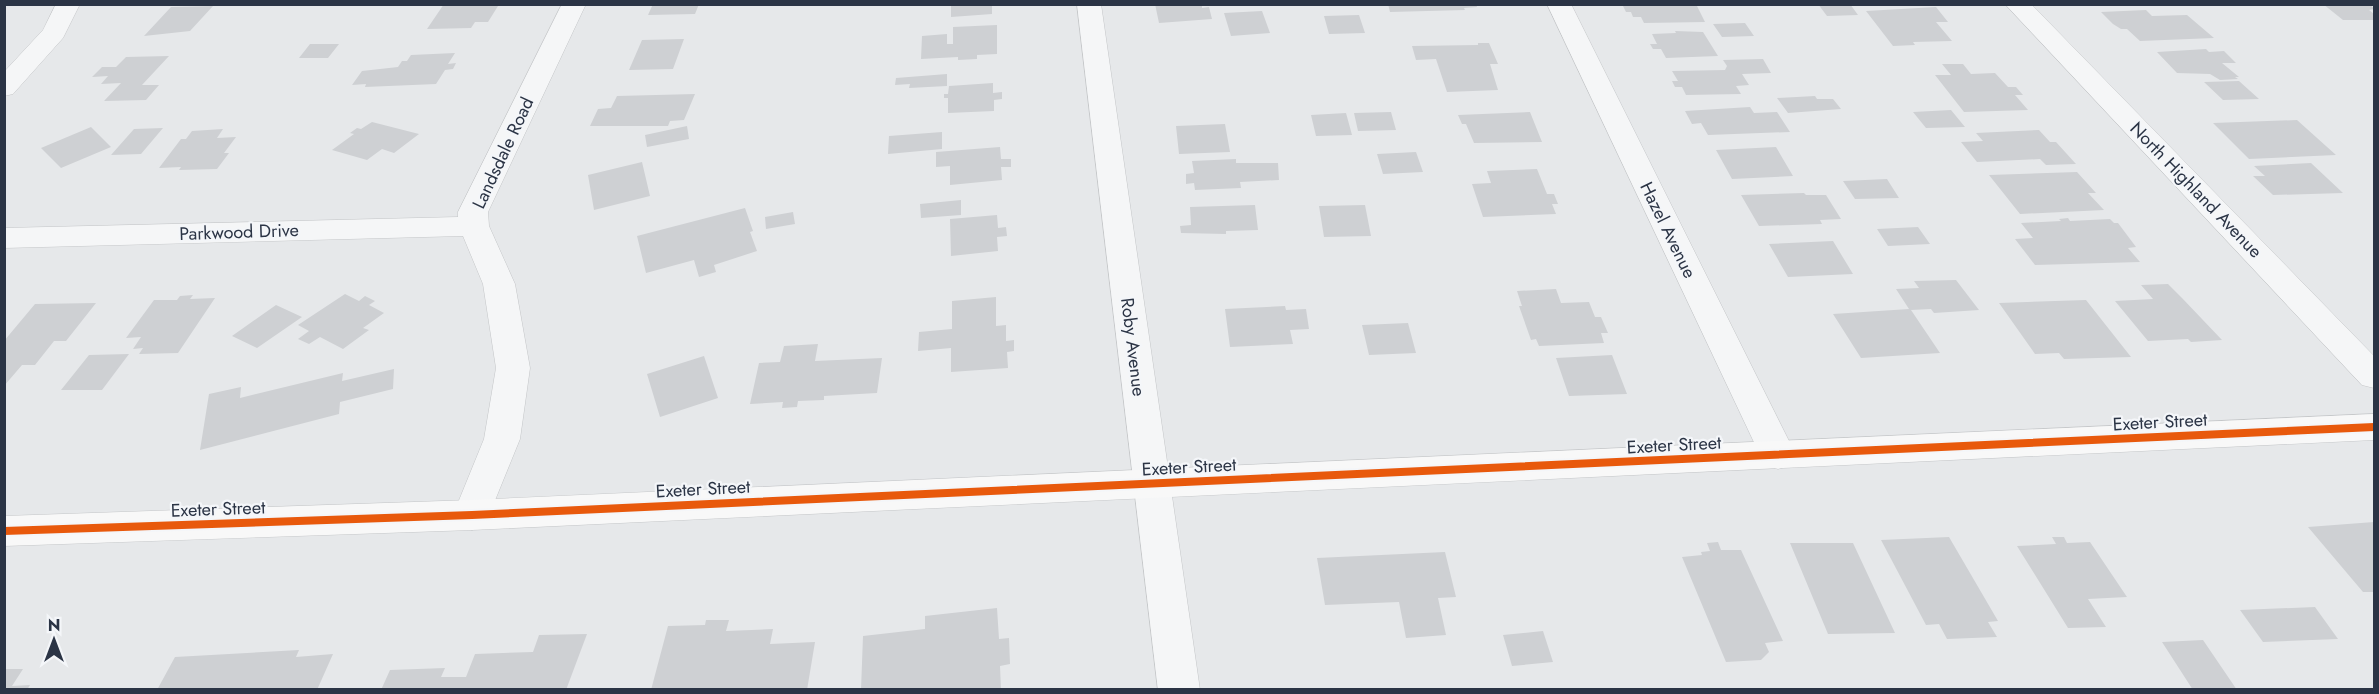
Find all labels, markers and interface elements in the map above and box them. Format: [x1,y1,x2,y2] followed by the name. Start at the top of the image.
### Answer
[466,93,540,213] street label: Landsdale Road
[2124,116,2268,264] street label: North Highland Avenue
[1633,177,1703,283] street label: Hazel Avenue
[179,217,299,247] street label: Parkwood Drive
[1114,296,1152,398] street label: Roby Avenue
[2112,407,2209,437] street label: Exeter Street
[1626,430,1723,460] street label: Exeter Street
[1141,452,1238,482] street label: Exeter Street
[655,474,752,504] street label: Exeter Street
[170,494,266,524] street label: Exeter Street
[24,610,84,670] north arrow
[48,614,60,637] text: N

